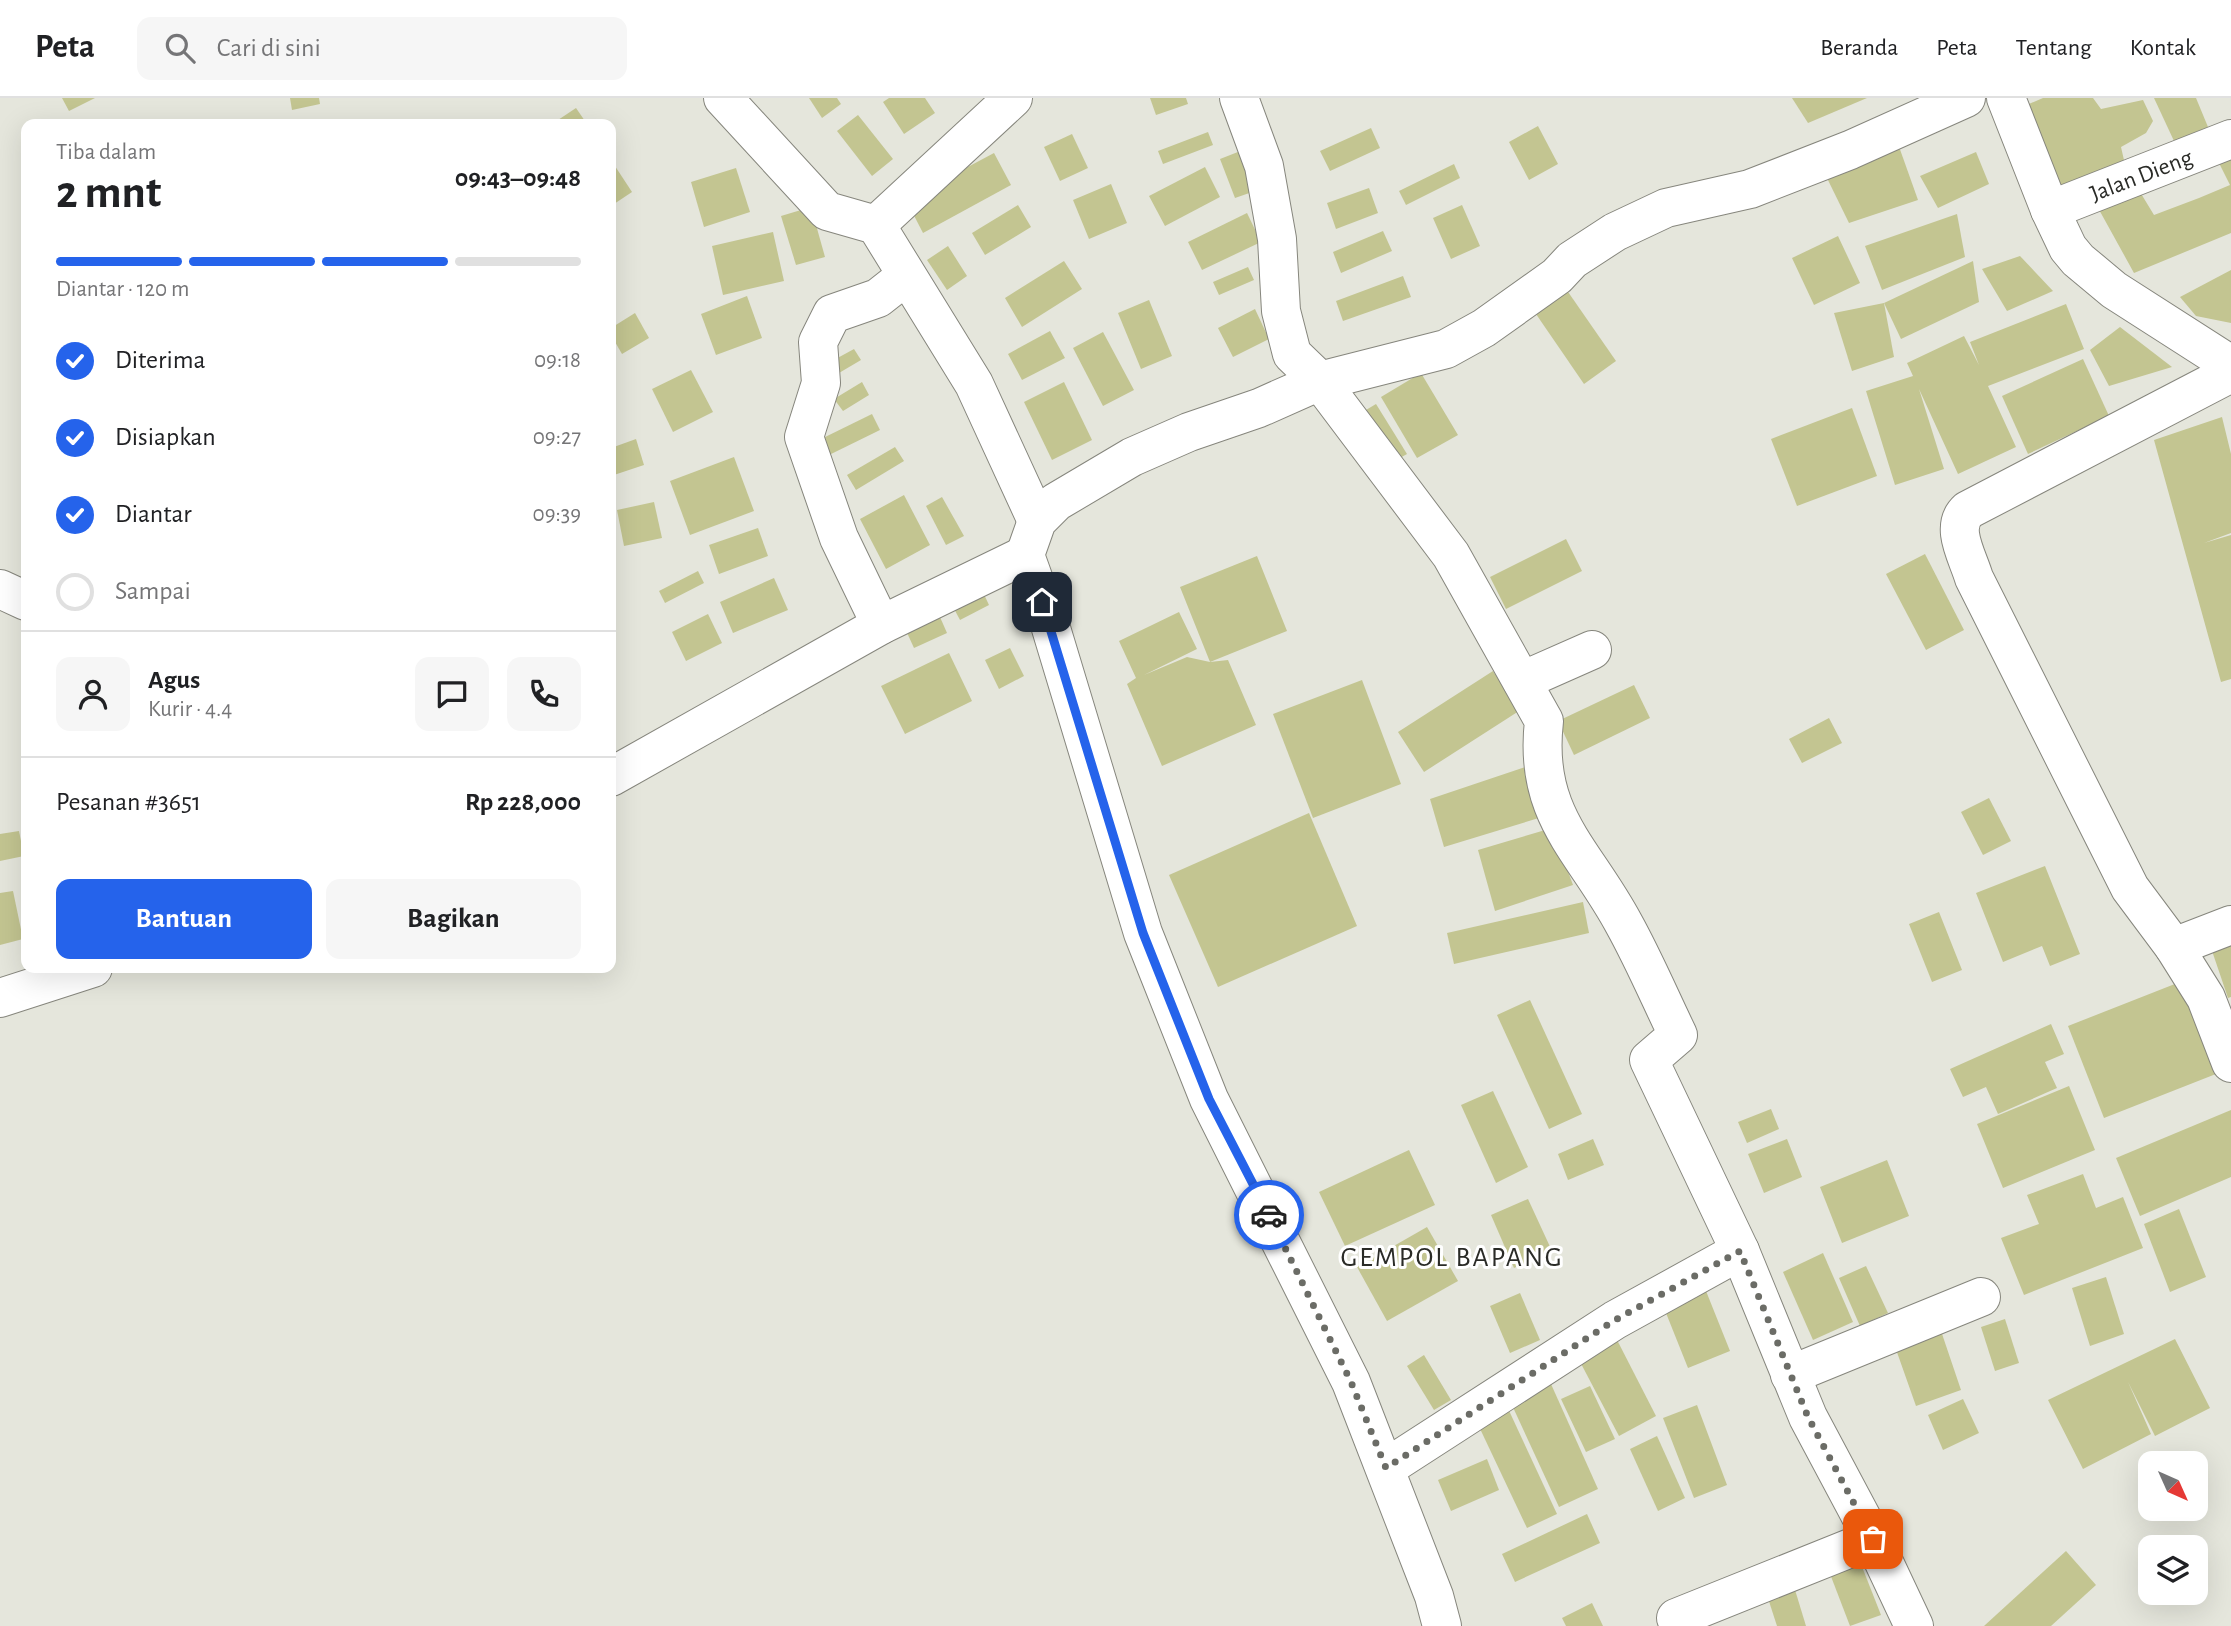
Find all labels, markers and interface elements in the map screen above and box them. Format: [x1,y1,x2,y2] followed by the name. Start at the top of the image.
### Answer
[137,17,627,80] search box
[161,29,199,67] icon: search
[35,31,95,64] text: Peta
[217,35,321,61] text: Cari di sini
[1820,36,1898,60] text: Beranda
[1936,36,1978,60] text: Peta
[2016,36,2092,60] text: Tentang
[2130,36,2196,60] text: Kontak
[56,141,156,164] text: Tiba dalam
[2087,145,2196,206] street label: Jalan Dieng
[455,165,581,191] text: 09:43–09:48
[56,170,161,216] text: 2 mnt
[56,278,189,301] text: Diantar · 120 m
[56,342,94,380] icon: check
[115,347,206,373] text: Diterima
[534,349,581,372] text: 09:18
[56,419,94,457] icon: check
[115,424,216,450] text: Disiapkan
[533,426,581,449] text: 09:27
[56,496,94,534] icon: check
[115,501,192,527] text: Diantar
[532,503,581,526] text: 09:39
[1012,572,1072,632] pin
[115,578,191,604] text: Sampai
[1023,583,1061,621] icon: home
[56,657,130,731] button: person
[415,657,489,731] button: chat
[507,657,581,731] button: phone
[148,667,200,693] text: Agus
[148,698,232,721] text: Kurir · 4.4
[56,789,201,815] text: Pesanan #3651
[465,789,581,815] text: Rp 228,000
[56,879,312,959] button: Bantuan
[326,879,581,959] button: Bagikan
[1234,1180,1304,1250] courier
[1250,1196,1288,1234] icon: car
[1340,1244,1564,1272] district label: GEMPOL BAPANG
[2138,1451,2208,1521] north arrow
[2138,1451,2208,1605] map controls
[1843,1509,1903,1569] pin
[1854,1520,1892,1558] icon: bag
[2138,1535,2208,1605] button: layers

